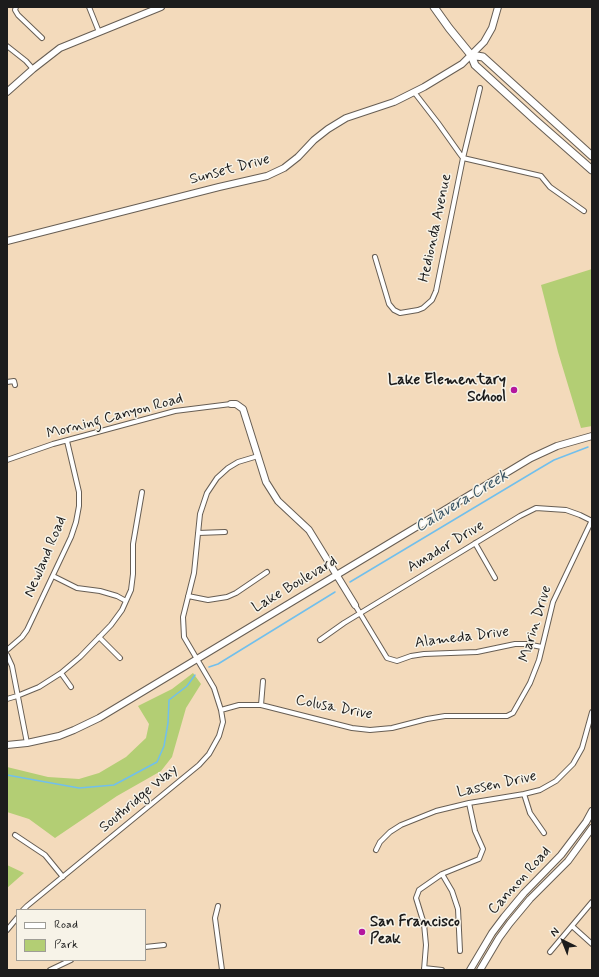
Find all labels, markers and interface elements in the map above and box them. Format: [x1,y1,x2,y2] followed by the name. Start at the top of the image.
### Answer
[188,151,272,189] street label: Sunset Drive
[416,172,456,284] street label: Hedionda Avenue
[388,372,506,407] place label: Lake Elementary School
[509,385,519,395] marker: Lake Elementary School
[45,390,185,444] street label: Morning Canyon Road
[412,467,512,537] water label: Calavera Creek
[21,514,71,600] street label: Newland Road
[404,517,488,577] street label: Amador Drive
[249,553,341,617] street label: Lake Boulevard
[516,583,556,665] street label: Marin Drive
[414,623,510,653] street label: Alameda Drive
[294,692,374,724] street label: Colusa Drive
[96,761,182,837] street label: Southridge Way
[456,768,538,802] street label: Lassen Drive
[485,843,555,919] street label: Cannon Road
[16,909,146,961] legend
[370,914,460,949] place label: San Francisco Peak
[54,917,78,933] text: Road
[543,921,583,961] north arrow
[547,925,562,940] text: N
[357,927,367,937] marker: San Francisco Peak
[54,937,78,953] text: Park

